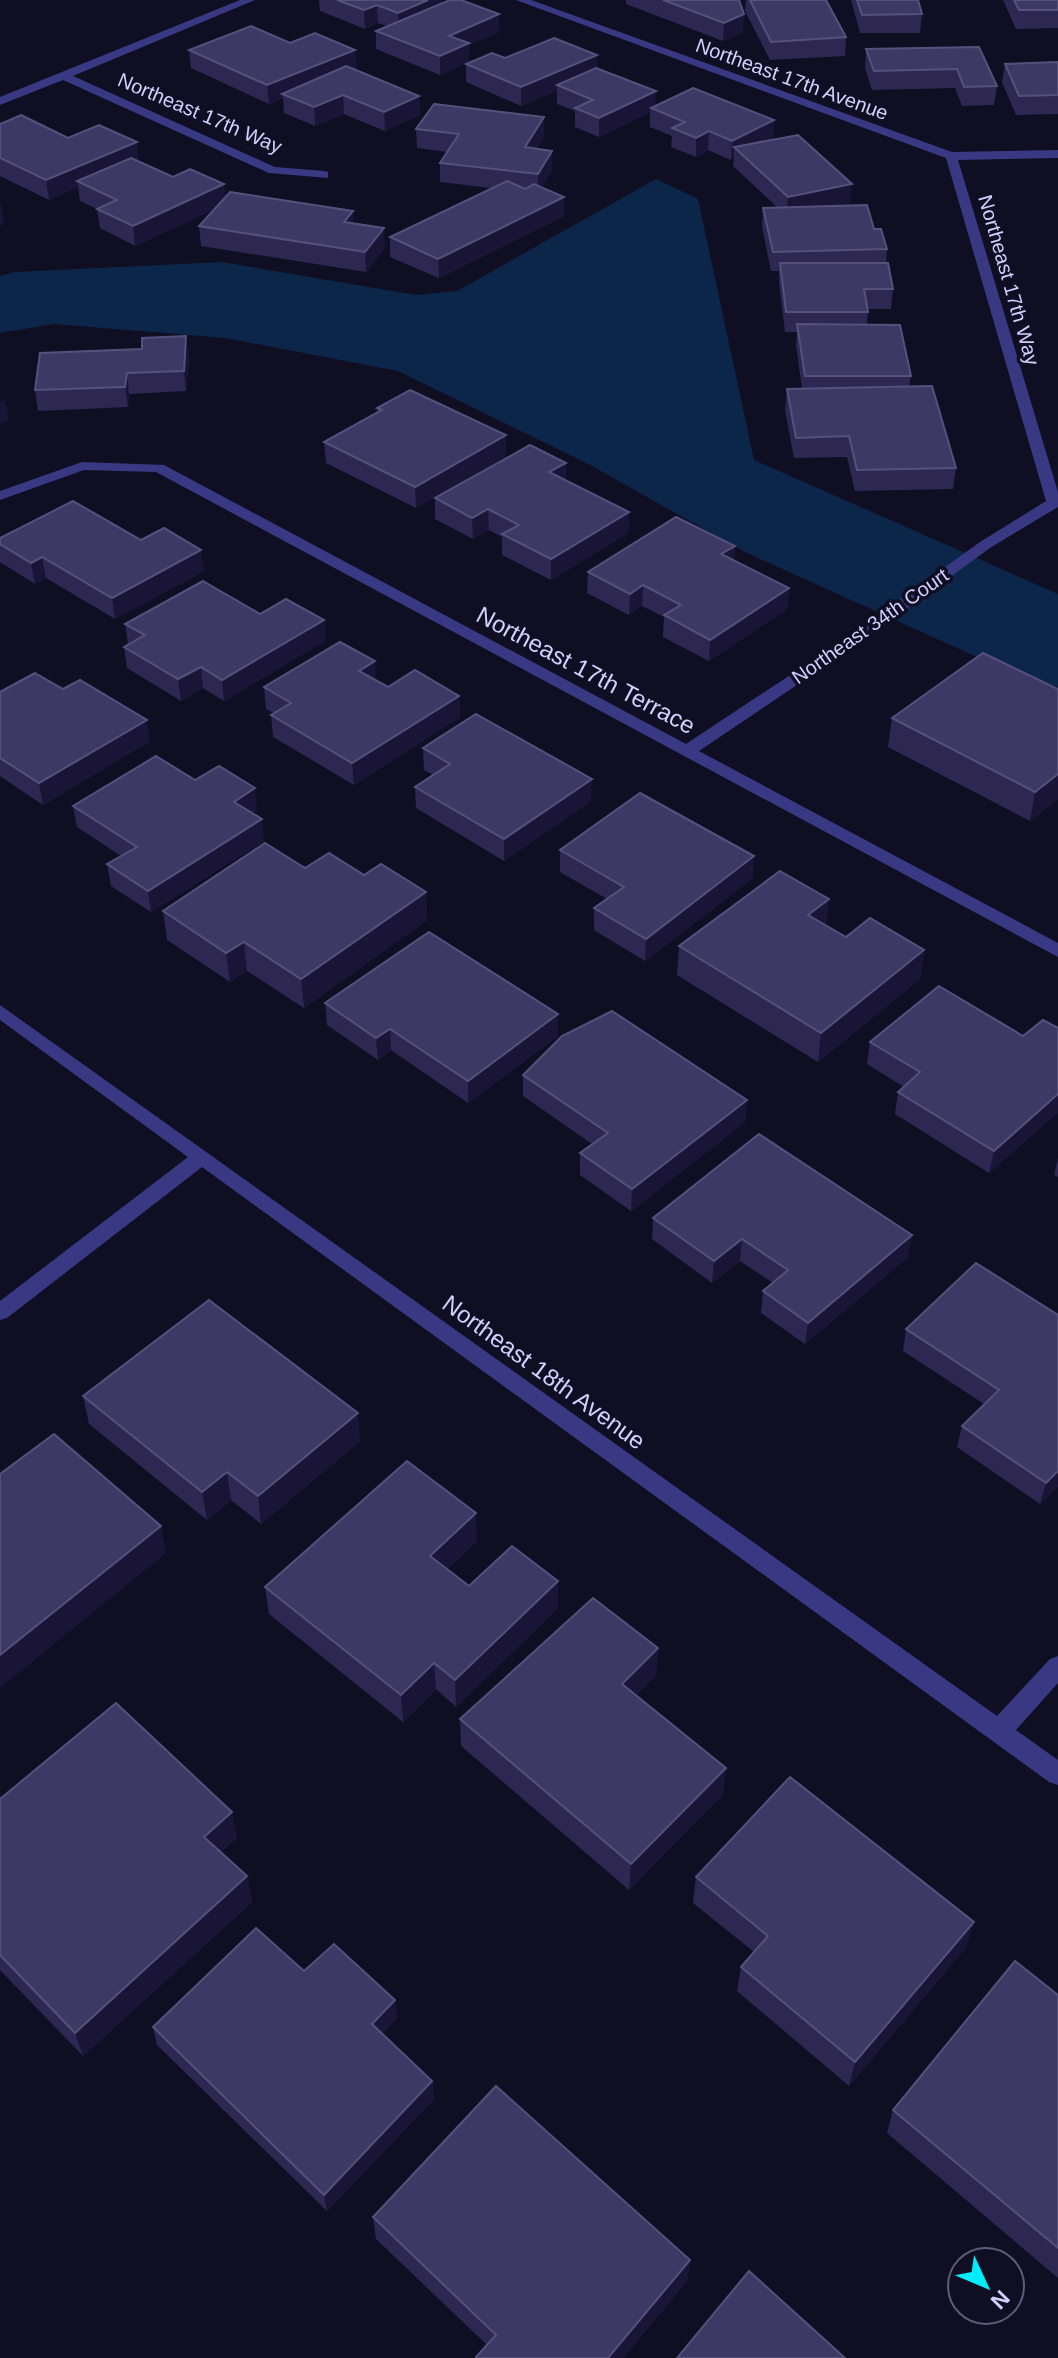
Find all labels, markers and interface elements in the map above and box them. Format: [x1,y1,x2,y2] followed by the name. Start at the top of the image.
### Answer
[693,34,891,124] street label: Northeast 17th Avenue
[115,68,285,158] street label: Northeast 17th Way
[974,192,1044,368] street label: Northeast 17th Way
[788,563,953,688] street label: Northeast 34th Court
[472,601,700,739] street label: Northeast 17th Terrace
[437,1289,651,1455] street label: Northeast 18th Avenue
[946,2246,1026,2326] north arrow
[986,2285,1015,2314] text: N

